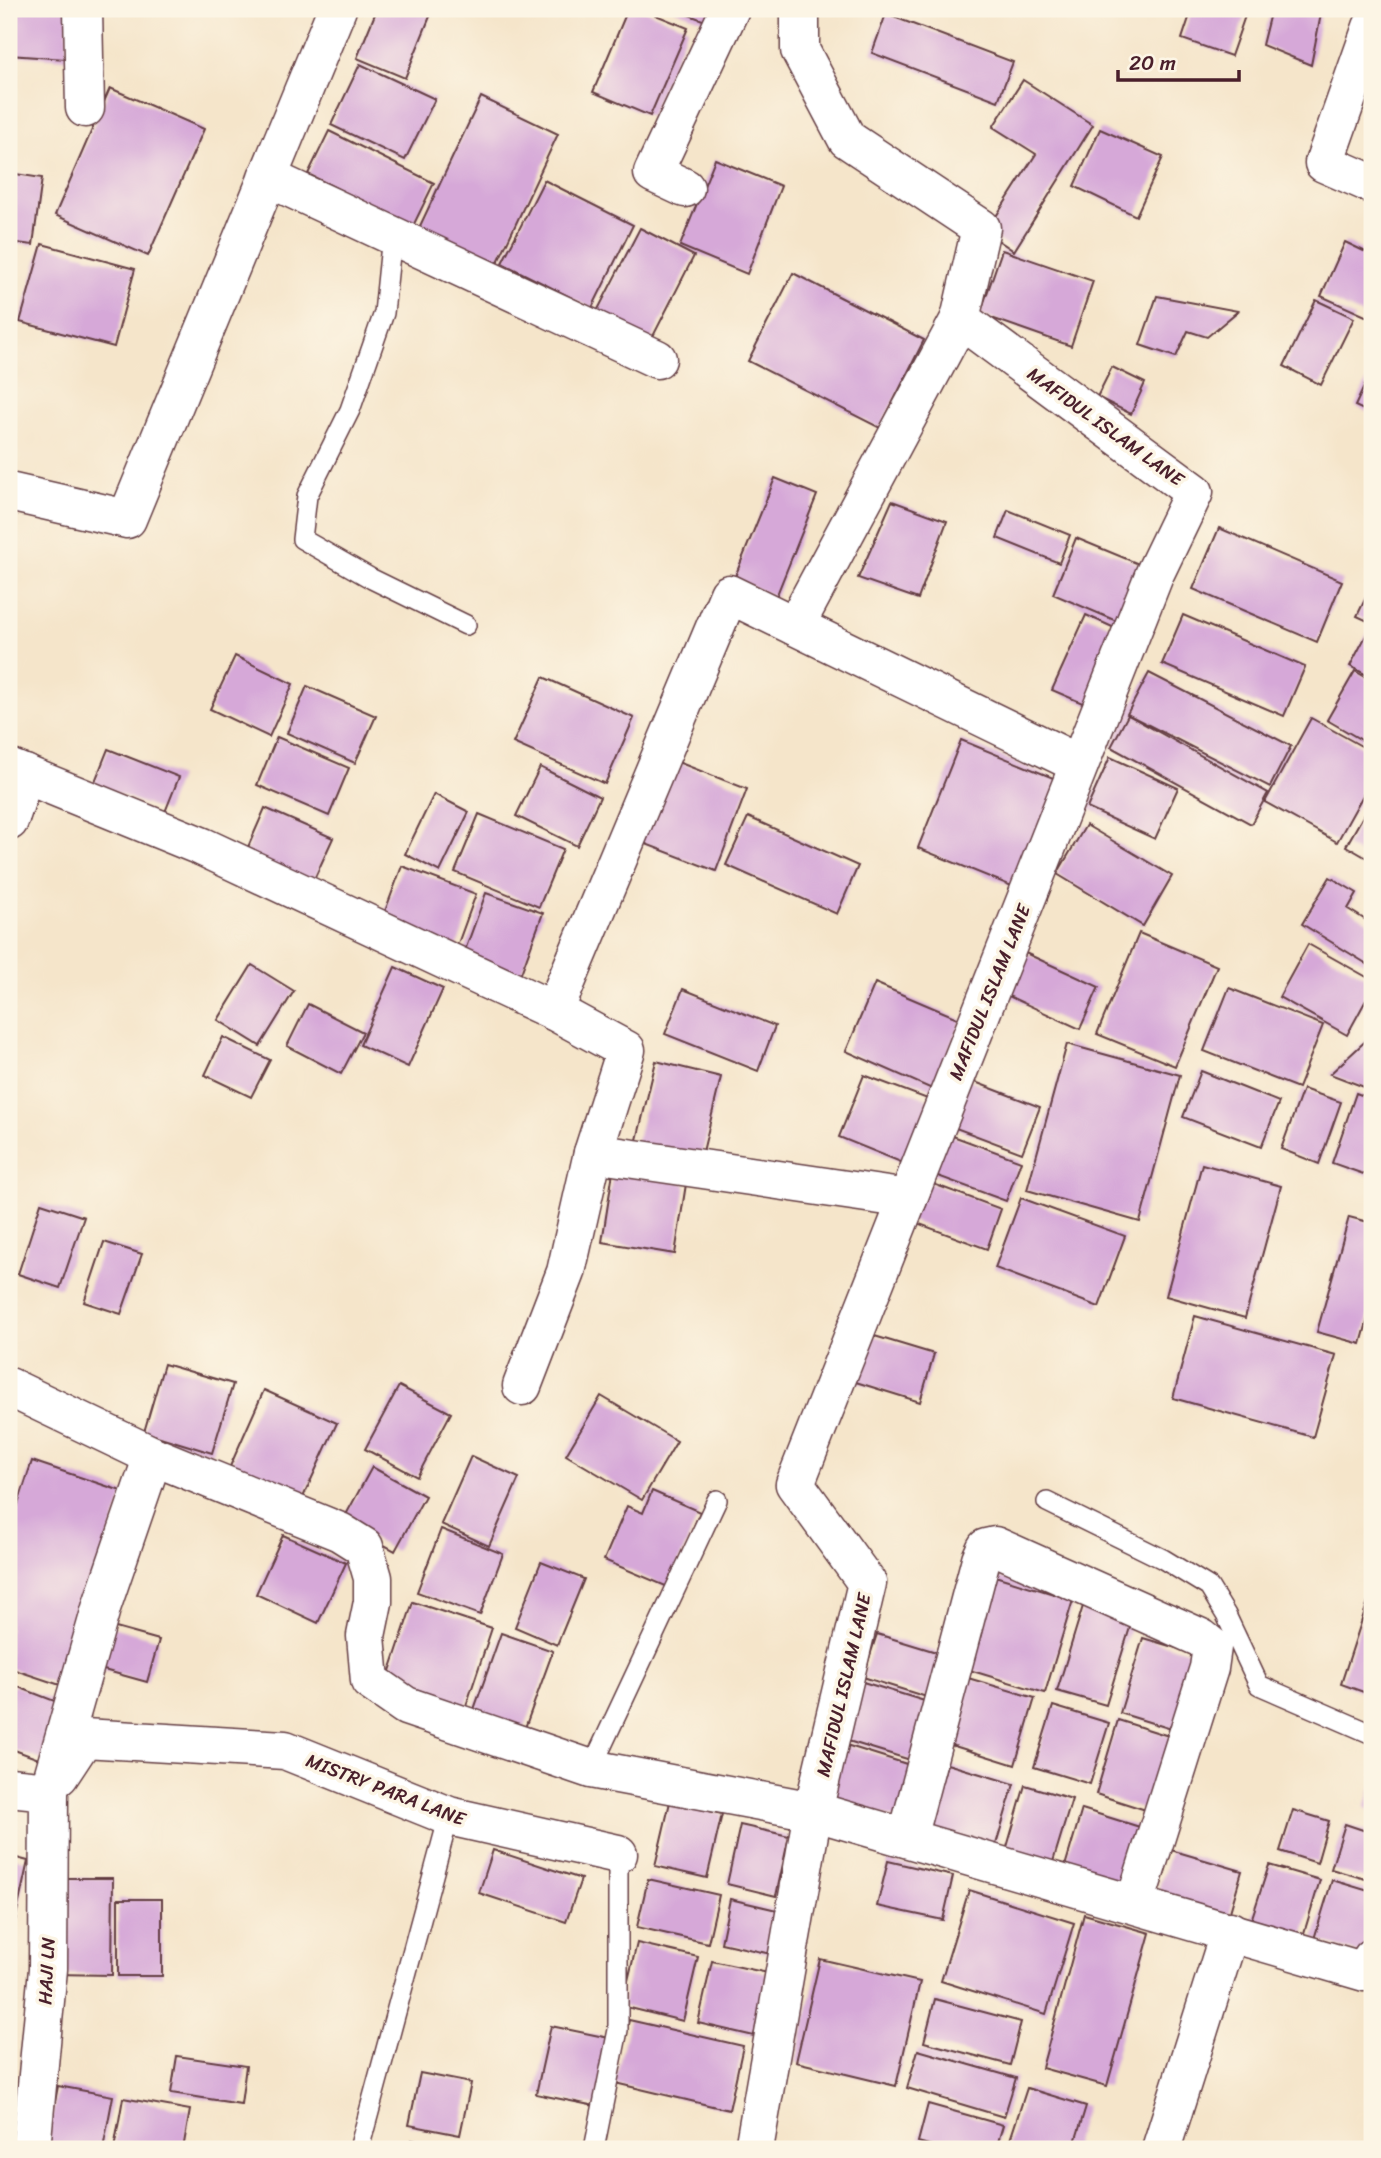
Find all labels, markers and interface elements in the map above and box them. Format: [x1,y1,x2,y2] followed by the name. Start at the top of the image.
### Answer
[1118,38,1239,82] scale bar
[1129,44,1176,82] text: 20 m
[1020,358,1192,496] street label: MAFIDUL ISLAM LANE
[939,898,1040,1085] street label: MAFIDUL ISLAM LANE
[806,1589,881,1780] street label: MAFIDUL ISLAM LANE
[301,1744,472,1836] street label: MISTRY PARA LANE
[28,1936,65,2006] street label: HAJI LN

